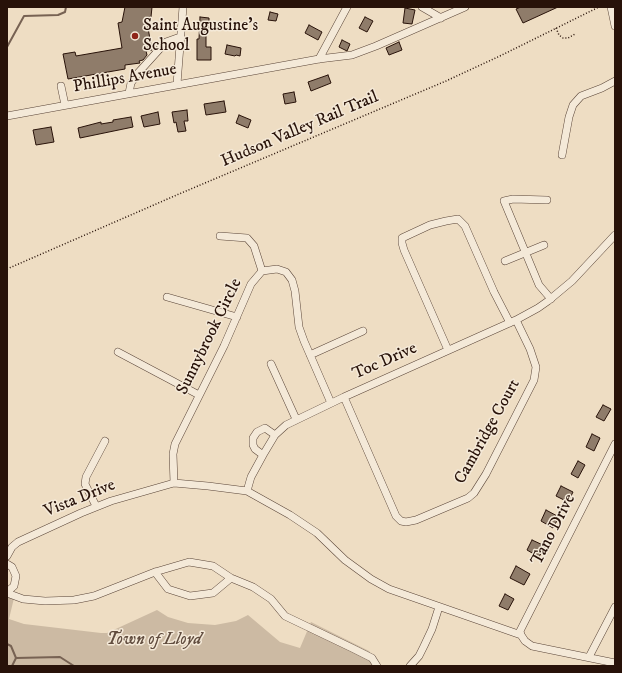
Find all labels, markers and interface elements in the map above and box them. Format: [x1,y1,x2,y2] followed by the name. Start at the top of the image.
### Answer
[143,16,258,56] place label: Saint Augustine's School
[130,31,140,41] marker: Saint Augustine's School
[72,60,178,98] street label: Phillips Avenue
[218,88,382,172] street label: Hudson Valley Rail Trail
[173,276,247,398] street label: Sunnybrook Circle
[350,339,420,385] street label: Toc Drive
[451,376,525,488] street label: Cambridge Court
[41,476,119,522] street label: Vista Drive
[527,491,581,569] street label: Tano Drive
[107,630,201,650] park label: Town of Lloyd

